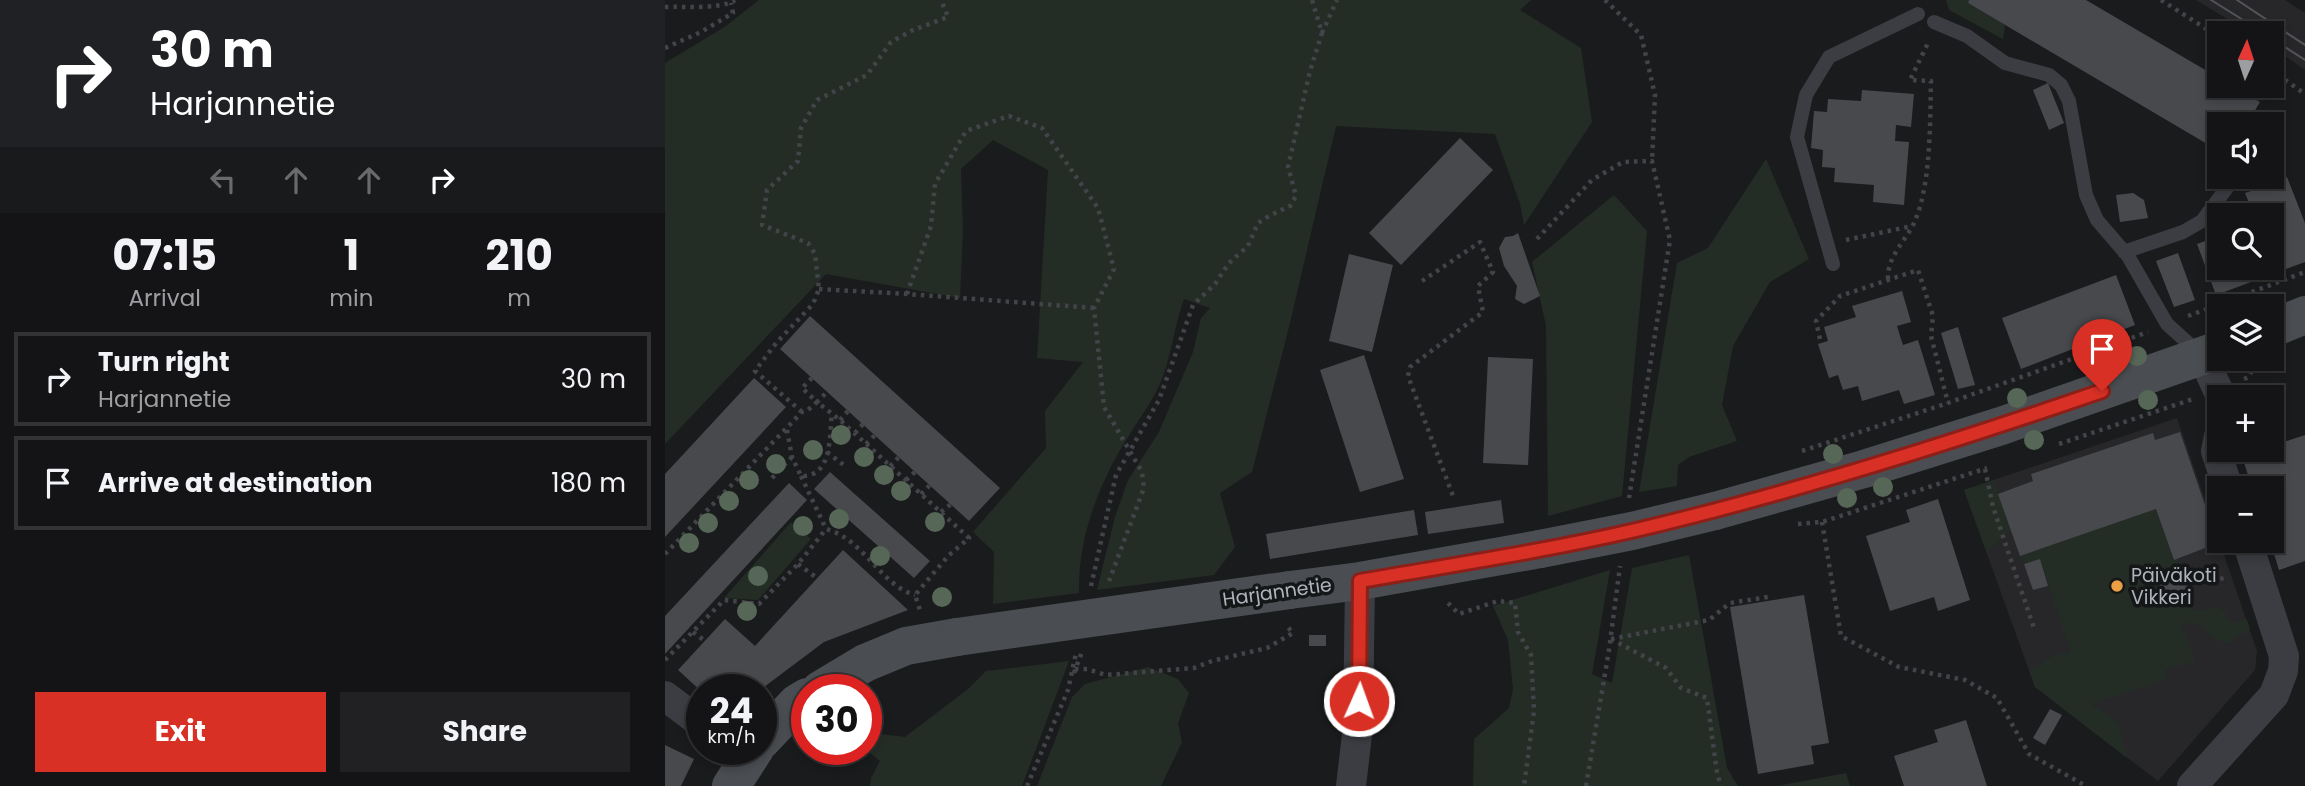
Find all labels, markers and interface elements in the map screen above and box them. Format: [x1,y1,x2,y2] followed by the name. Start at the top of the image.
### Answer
[150,16,274,84] text: 30 m
[2207,21,2284,98] north arrow
[2207,21,2284,553] map controls
[35,28,126,119] icon: right
[150,81,335,126] text: Harjannetie
[2207,112,2284,189] button: sound
[204,161,242,199] icon: left
[277,161,315,199] icon: ahead
[350,161,388,199] icon: ahead
[423,161,461,199] icon: right
[2207,203,2284,280] button: search
[112,226,217,285] text: 07:15
[343,226,359,285] text: 1
[486,226,553,285] text: 210
[128,282,201,314] text: Arrival
[329,282,373,314] text: min
[507,282,531,314] text: m
[2207,294,2284,371] button: layers
[2072,319,2132,391] pin
[2083,330,2121,368] icon: arrive
[98,344,230,380] text: Turn right
[39,360,77,398] icon: right
[561,361,626,397] text: 30 m
[98,383,231,415] text: Harjannetie
[2207,385,2284,462] button: +
[39,464,77,502] icon: arrive
[98,465,373,501] text: Arrive at destination
[551,465,626,501] text: 180 m
[2207,476,2284,553] button: −
[2131,562,2217,611] place label: Päiväkoti Vikkeri
[1221,571,1333,613] street label: Harjannetie
[2109,578,2125,594] marker: Päiväkoti Vikkeri
[1322,664,1396,738] position arrow
[791,674,882,765] speed limit sign: 30
[710,686,753,735] text: 24
[35,692,326,772] button: Exit
[340,692,630,772] button: Share
[708,724,755,749] text: km/h

